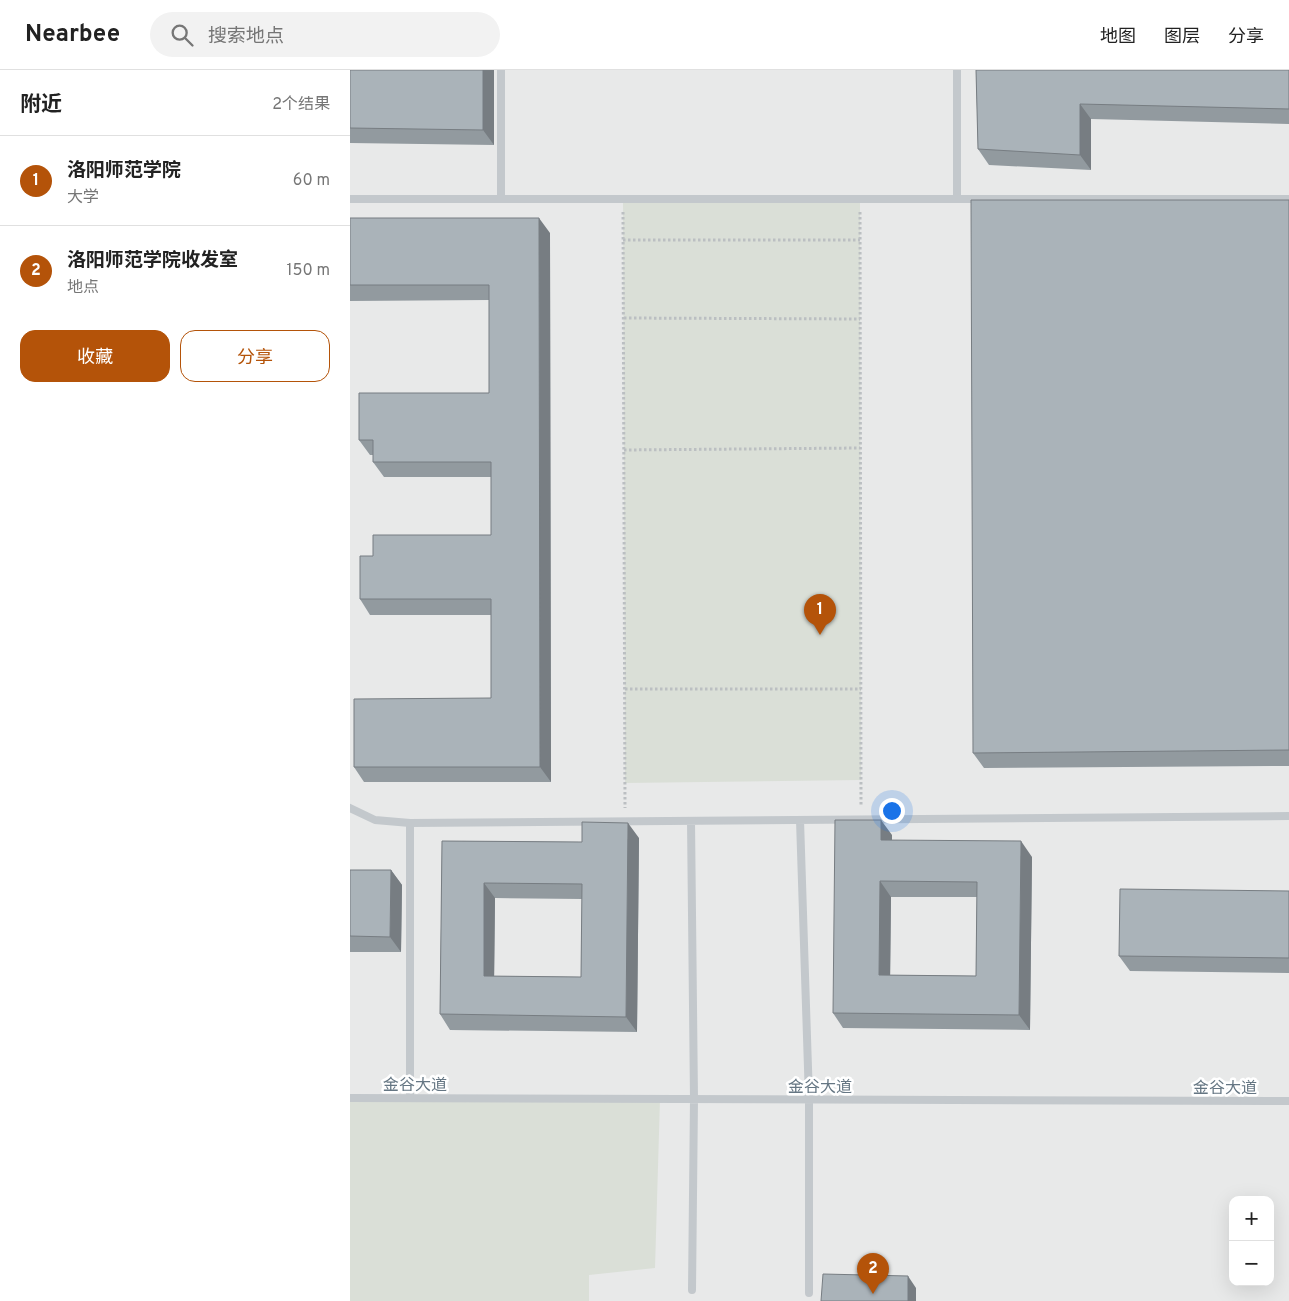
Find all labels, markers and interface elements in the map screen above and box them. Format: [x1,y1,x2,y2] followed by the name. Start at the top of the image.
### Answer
[150,12,500,57] search box
[25,20,120,50] text: Nearbee
[168,21,196,49] icon: search
[208,25,284,49] text: 搜索地点
[1100,26,1136,49] text: 地图
[1164,26,1200,49] text: 图层
[1228,26,1264,49] text: 分享
[20,92,62,119] text: 附近
[272,95,330,115] text: 2个结果
[67,159,181,183] text: 洛阳师范学院
[33,171,39,191] text: 1
[293,171,330,191] text: 60 m
[67,188,99,208] text: 大学
[67,249,238,273] text: 洛阳师范学院收发室
[31,261,41,281] text: 2
[287,261,330,281] text: 150 m
[67,278,99,298] text: 地点
[20,330,170,382] button: 收藏
[180,330,330,382] button: 分享
[804,594,836,635] pin: 1
[879,798,905,824] your location
[383,1076,447,1096] street label: 金谷大道
[788,1078,852,1098] street label: 金谷大道
[1193,1079,1257,1099] street label: 金谷大道
[1229,1196,1274,1286] map controls
[1229,1196,1274,1241] button: +
[1229,1241,1274,1286] button: −
[857,1253,889,1294] pin: 2

